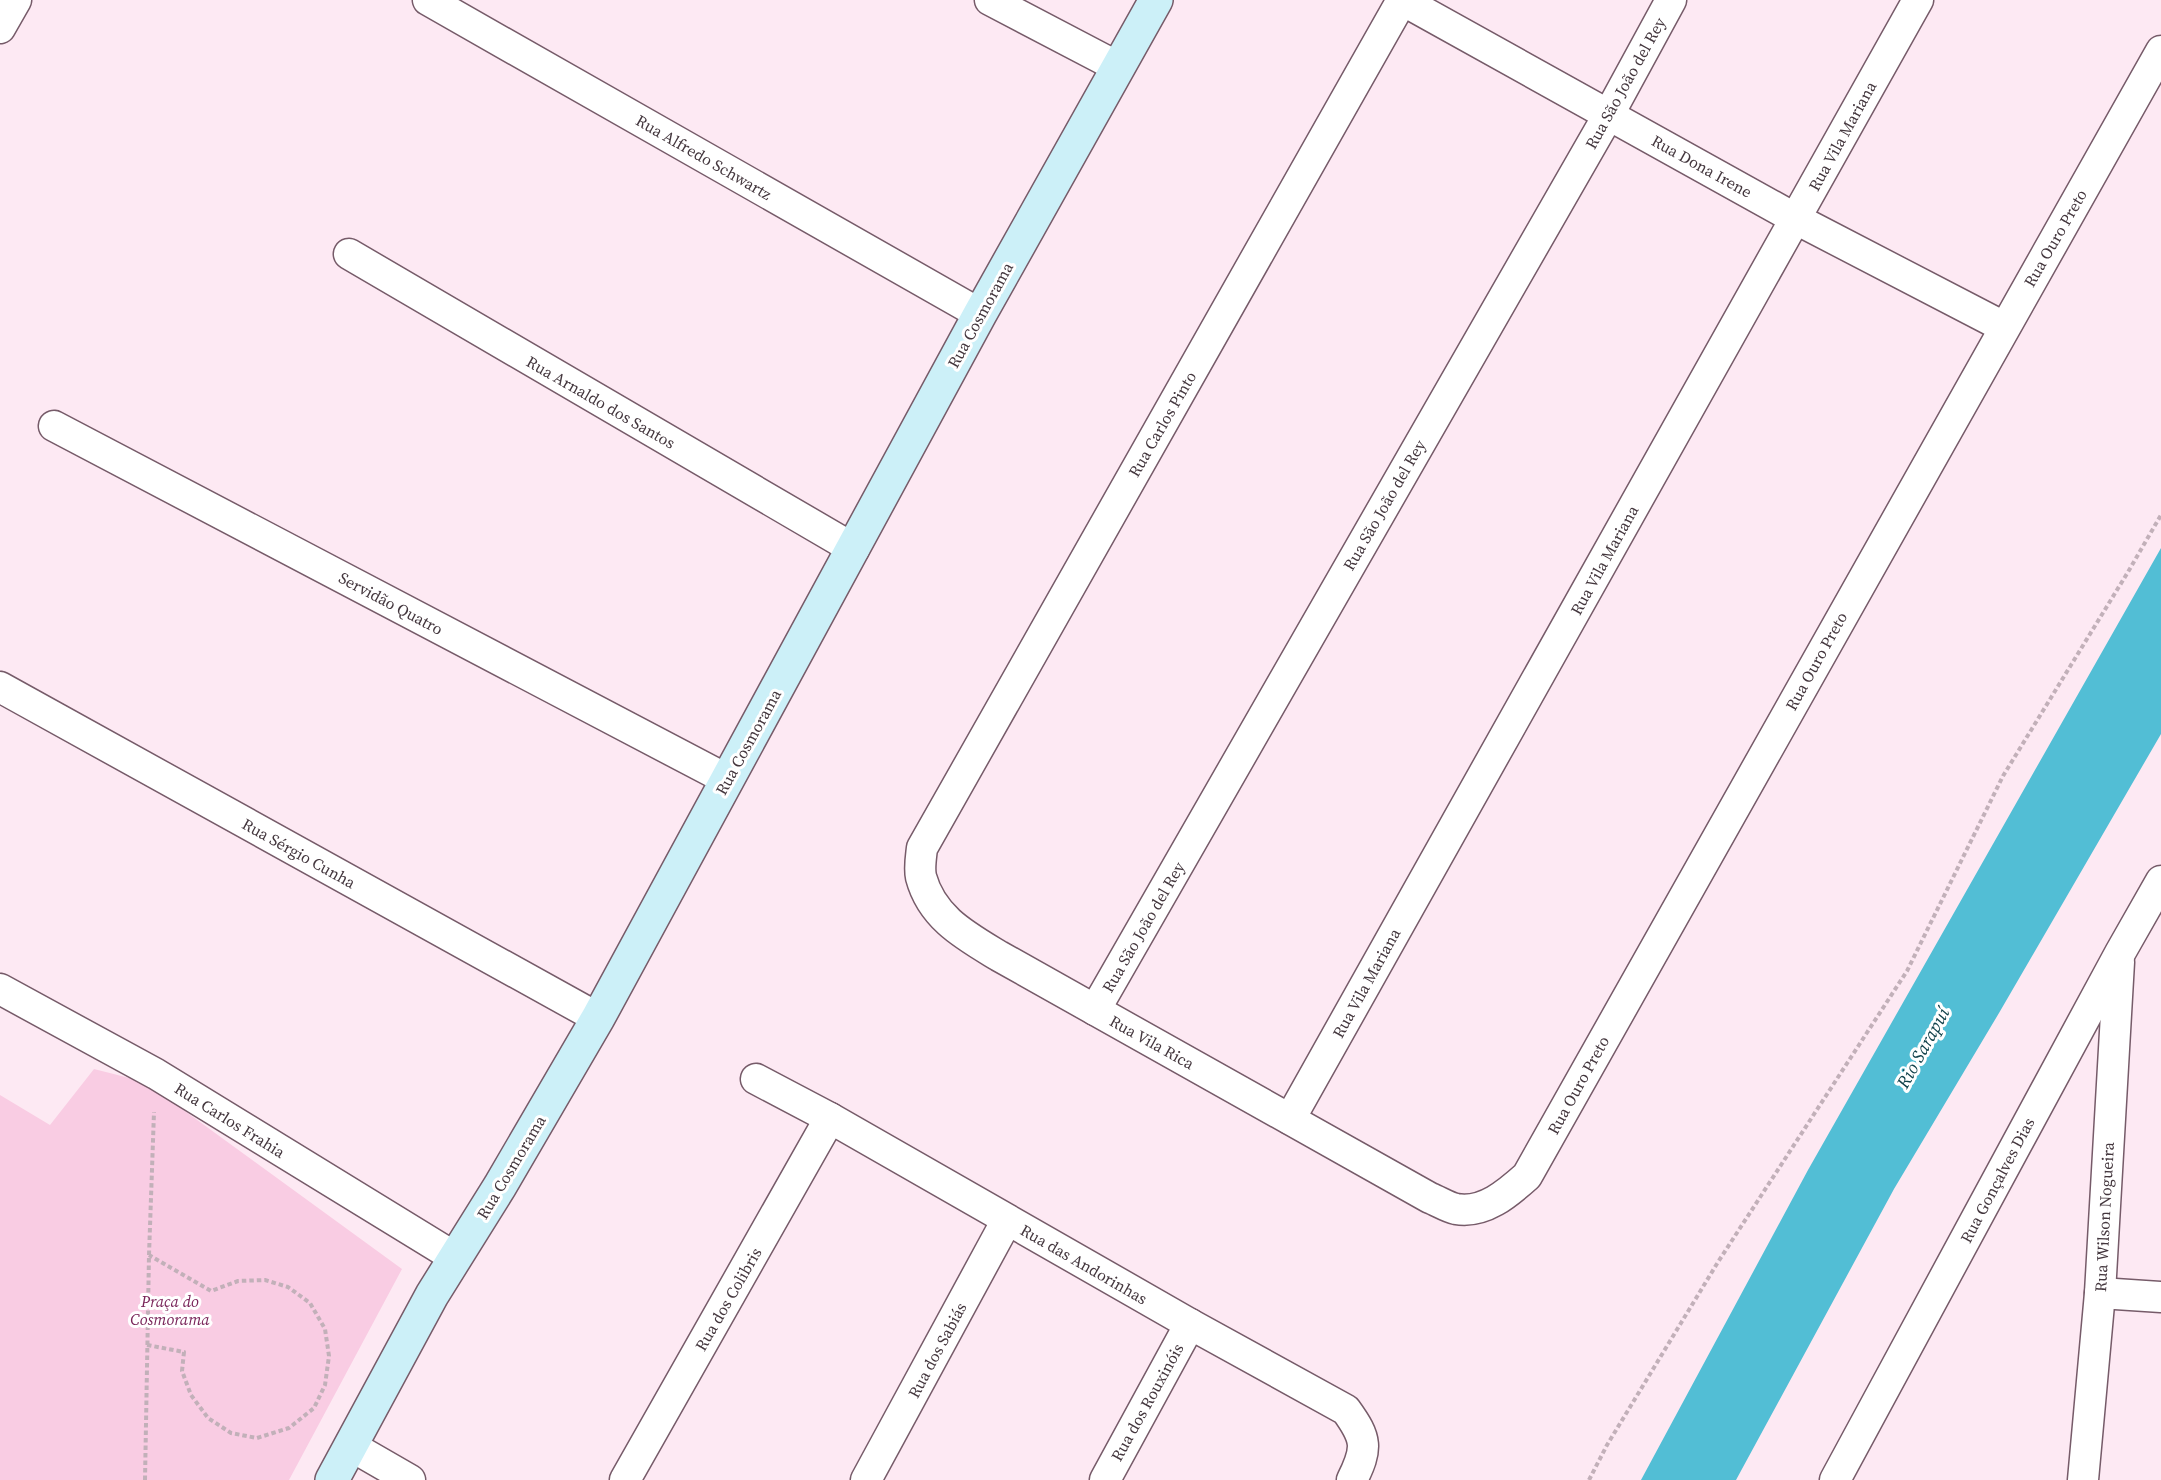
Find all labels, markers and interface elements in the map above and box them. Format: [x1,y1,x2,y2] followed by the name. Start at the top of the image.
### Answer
[1580,13,1671,153] street label: Rua São João del Rey
[1803,77,1882,195] street label: Rua Vila Mariana
[632,109,776,205] street label: Rua Alfredo Schwartz
[1648,129,1756,203] street label: Rua Dona Irene
[2018,185,2092,291] street label: Rua Ouro Preto
[942,257,1019,372] street label: Rua Cosmorama
[523,350,679,454] street label: Rua Arnaldo dos Santos
[1123,367,1201,481] street label: Rua Carlos Pinto
[1338,435,1431,574] street label: Rua São João del Rey
[1565,501,1644,619] street label: Rua Vila Mariana
[335,566,447,640] street label: Servidão Quatro
[1780,608,1852,714] street label: Rua Ouro Preto
[710,684,787,799] street label: Rua Cosmorama
[238,813,360,894] street label: Rua Sérgio Cunha
[1097,857,1190,996] street label: Rua São João del Rey
[1327,924,1406,1042] street label: Rua Vila Mariana
[1890,1001,1956,1094] water label: Rio Sarapuí
[1106,1010,1199,1075] street label: Rua Vila Rica
[1542,1032,1614,1138] street label: Rua Ouro Preto
[170,1077,290,1163] street label: Rua Carlos Frahia
[471,1110,551,1223] street label: Rua Cosmorama
[1955,1113,2039,1247] street label: Rua Gonçalves Dias
[2089,1141,2119,1293] street label: Rua Wilson Nogueira
[1016,1219,1152,1309] street label: Rua das Andorinhas
[689,1243,767,1355] street label: Rua dos Colibris
[130,1290,210,1330] park label: Praça do Cosmorama
[903,1298,971,1402] street label: Rua dos Sabiás
[1105,1339,1189,1465] street label: Rua dos Rouxinóis

